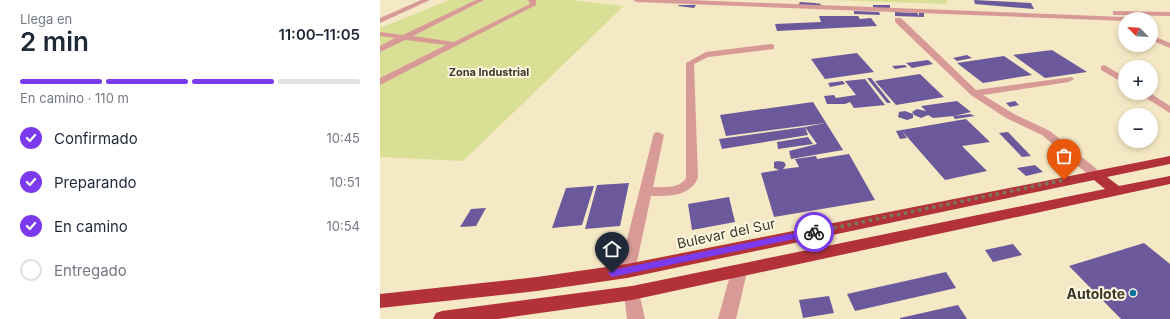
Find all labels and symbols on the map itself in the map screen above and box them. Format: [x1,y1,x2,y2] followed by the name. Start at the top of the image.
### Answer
[1118,12,1158,52] north arrow
[449,65,529,79] district label: Zona Industrial
[1047,139,1081,180] pin
[794,212,834,252] courier
[675,214,777,252] street label: Bulevar del Sur
[595,232,629,273] pin
[1067,285,1125,302] place label: Autolote
[1128,288,1138,298] marker: Autolote

